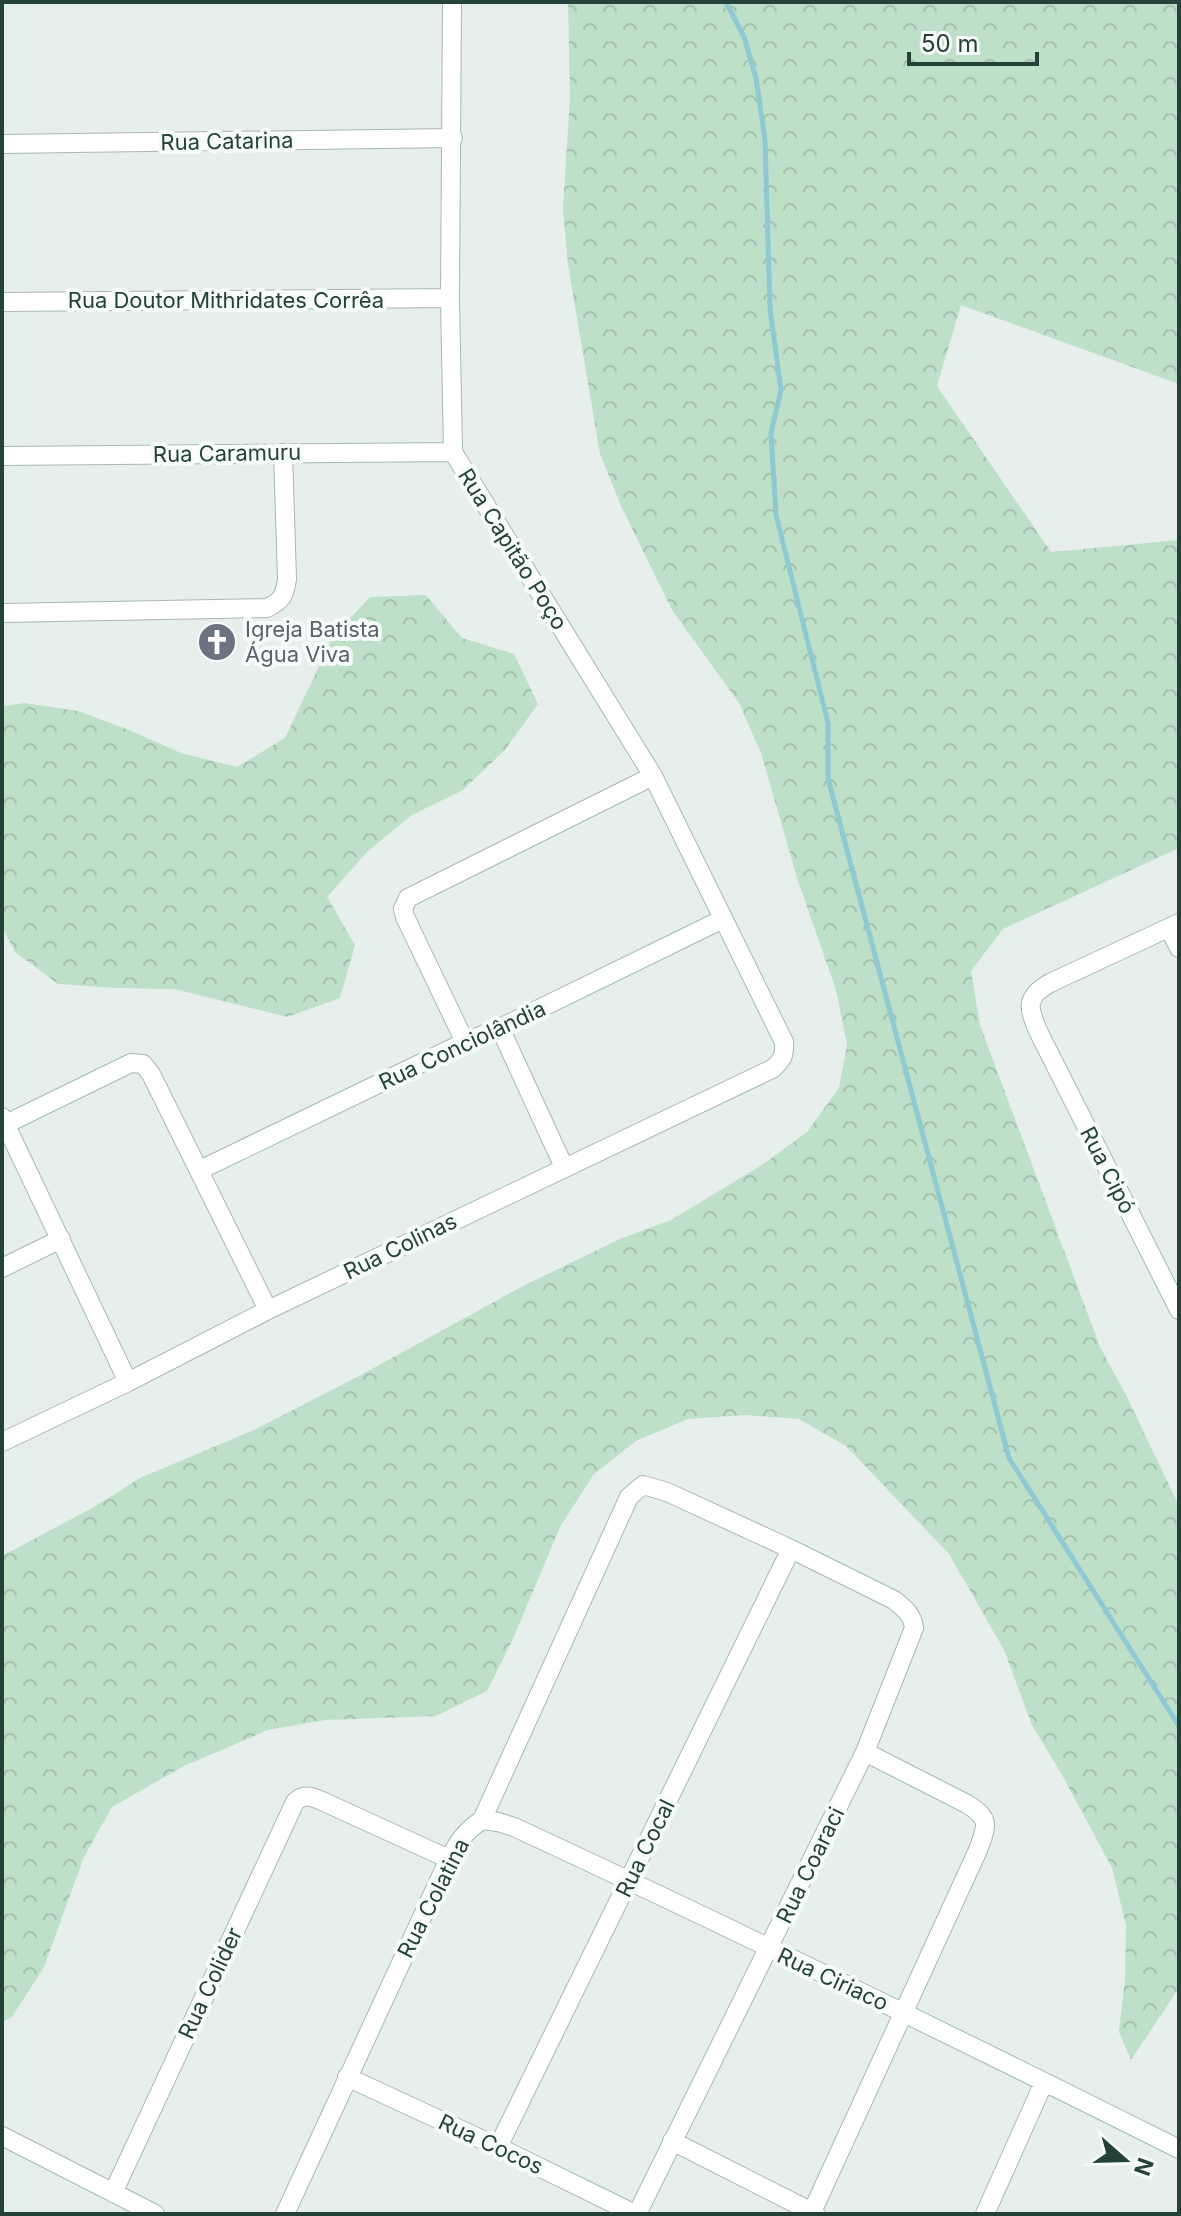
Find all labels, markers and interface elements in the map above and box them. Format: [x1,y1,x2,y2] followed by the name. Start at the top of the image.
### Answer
[909,16,1037,66] scale bar
[921,29,979,58] text: 50 m
[160,127,294,155] street label: Rua Catarina
[68,287,384,313] street label: Rua Doutor Mithridates Corrêa
[153,439,301,467] street label: Rua Caramuru
[453,464,573,634] street label: Rua Capitão Poço
[245,616,380,667] place label: Igreja Batista Água Viva
[196,621,238,663] church icon: Igreja Batista Água Viva
[375,995,549,1095] street label: Rua Conciolândia
[1075,1122,1141,1218] street label: Rua Cipó
[339,1207,461,1285] street label: Rua Colinas
[610,1795,680,1901] street label: Rua Cocal
[771,1803,849,1927] street label: Rua Coaraci
[392,1834,474,1962] street label: Rua Colatina
[173,1923,247,2043] street label: Rua Colider
[773,1942,893,2016] street label: Rua Ciriaco
[435,2108,547,2180] street label: Rua Cocos
[1085,2120,1165,2200] north arrow
[1129,2155,1159,2179] text: N

